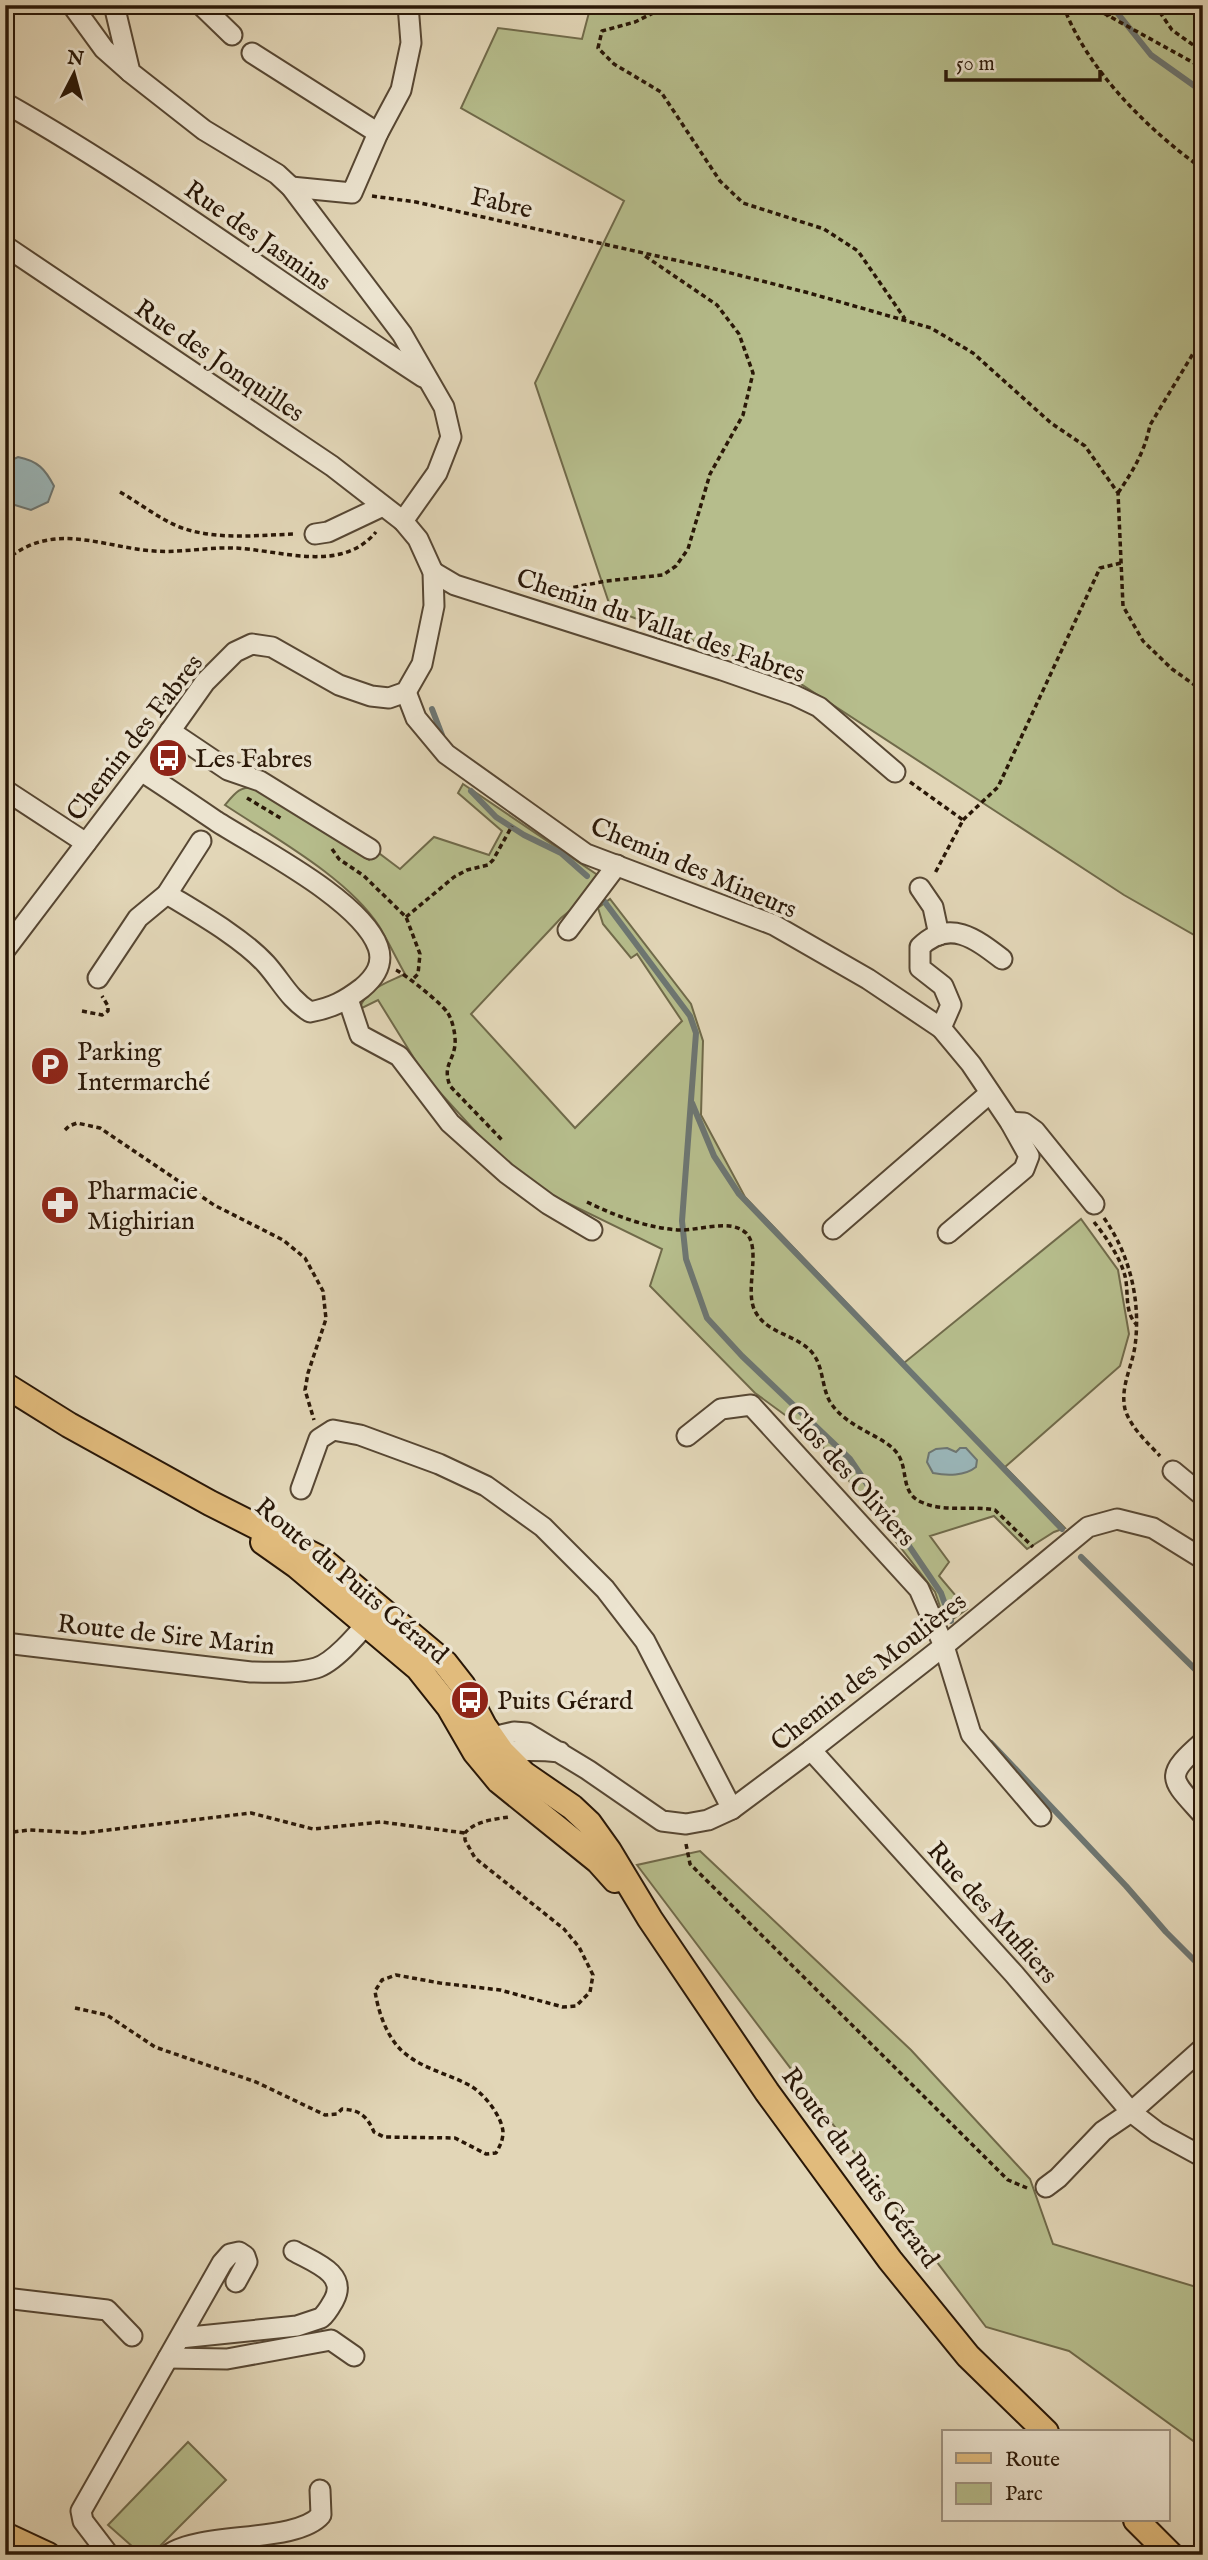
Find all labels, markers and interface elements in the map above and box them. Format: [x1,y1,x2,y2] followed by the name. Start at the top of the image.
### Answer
[38,38,108,108] north arrow
[946,38,1100,82] scale bar
[65,46,86,72] text: N
[956,51,995,78] text: 50 m
[177,173,337,299] street label: Rue des Jasmins
[467,180,536,227] street label: Fabre
[128,292,310,430] street label: Rue des Jonquilles
[512,562,809,691] street label: Chemin du Vallat des Fabres
[60,648,211,828] street label: Chemin des Fabres
[147,737,189,779] bus stop icon: Les Fabres
[195,743,312,776] place label: Les Fabres
[585,810,801,927] street label: Chemin des Mineurs
[77,1036,210,1099] place label: Parking Intermarché
[29,1045,71,1087] parking icon: Parking Intermarché
[87,1175,198,1238] place label: Pharmacie Mighirian
[39,1184,81,1226] pharmacy icon: Pharmacie Mighirian
[778,1398,922,1554] street label: Clos des Oliviers
[248,1491,455,1672] street label: Route du Puits Gérard
[764,1585,973,1759] street label: Chemin des Moulières
[55,1608,276,1663] street label: Route de Sire Marin
[449,1679,491,1721] bus stop icon: Puits Gérard
[497,1685,633,1718] place label: Puits Gérard
[919,1835,1065,1991] street label: Rue des Mufliers
[774,2061,946,2275] street label: Route du Puits Gérard
[942,2430,1170,2522] legend
[1005,2447,1060,2474] text: Route
[1005,2481,1043,2508] text: Parc

